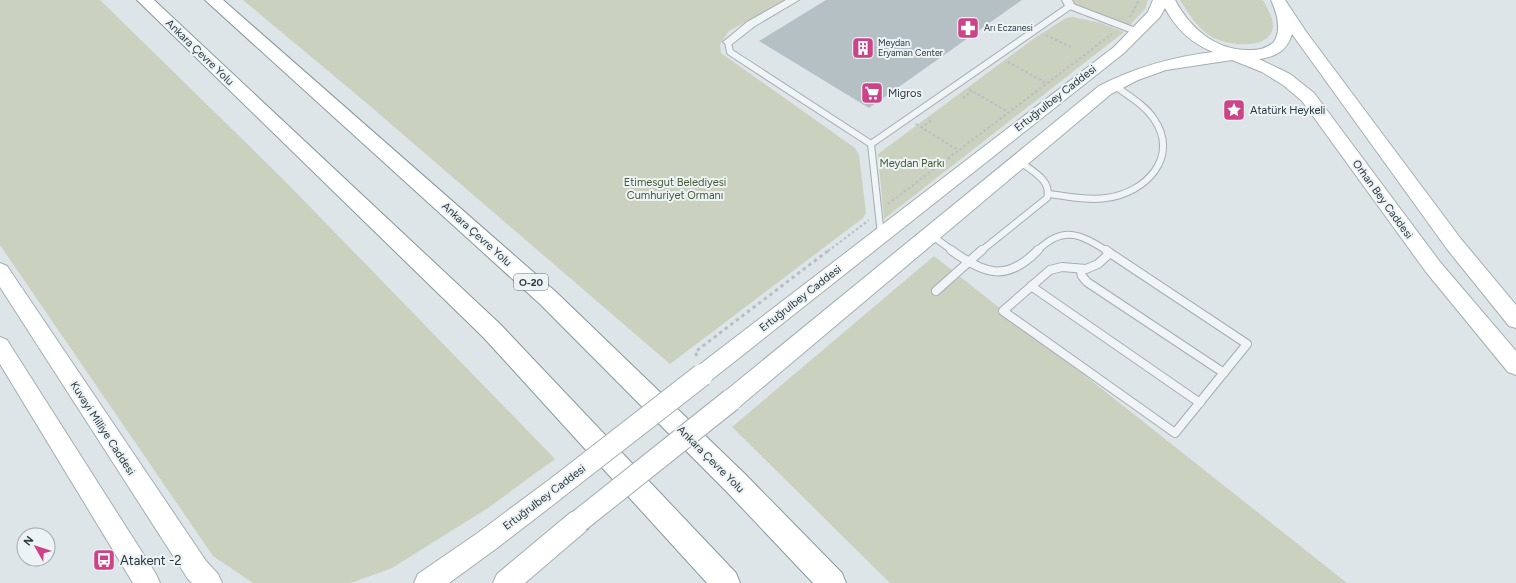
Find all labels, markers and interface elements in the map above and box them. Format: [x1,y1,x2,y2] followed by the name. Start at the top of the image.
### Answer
[955,15,981,41] pharmacy icon: Arı Eczanesi
[163,17,236,88] street label: Ankara Çevre Yolu
[984,22,1033,33] place label: Arı Eczanesi
[850,35,876,61] building icon: Meydan Eryaman Center
[878,37,943,58] place label: Meydan Eryaman Center
[1012,62,1099,134] street label: Ertuğrulbey Caddesi
[859,80,885,106] supermarket icon: Migros
[888,87,922,100] place label: Migros
[1221,97,1247,123] place icon: Atatürk Heykeli
[1250,104,1325,117] place label: Atatürk Heykeli
[879,157,945,170] park label: Meydan Parkı
[1350,157,1415,241] street label: Orhan Bey Caddesi
[624,176,726,202] park label: Etimesgut Belediyesi Cumhuriyet Ormanı
[439,200,514,269] street label: Ankara Çevre Yolu
[757,262,844,334] street label: Ertuğrulbey Caddesi
[514,274,548,290] road number: O-20
[68,379,138,477] street label: Kuvayi Milliye Caddesi
[674,423,747,496] street label: Ankara Çevre Yolu
[500,462,588,533] street label: Ertuğrulbey Caddesi
[16,527,56,567] north arrow
[21,534,36,548] text: N
[91,547,117,573] bus stop icon: Atakent -2
[120,553,182,568] place label: Atakent -2

